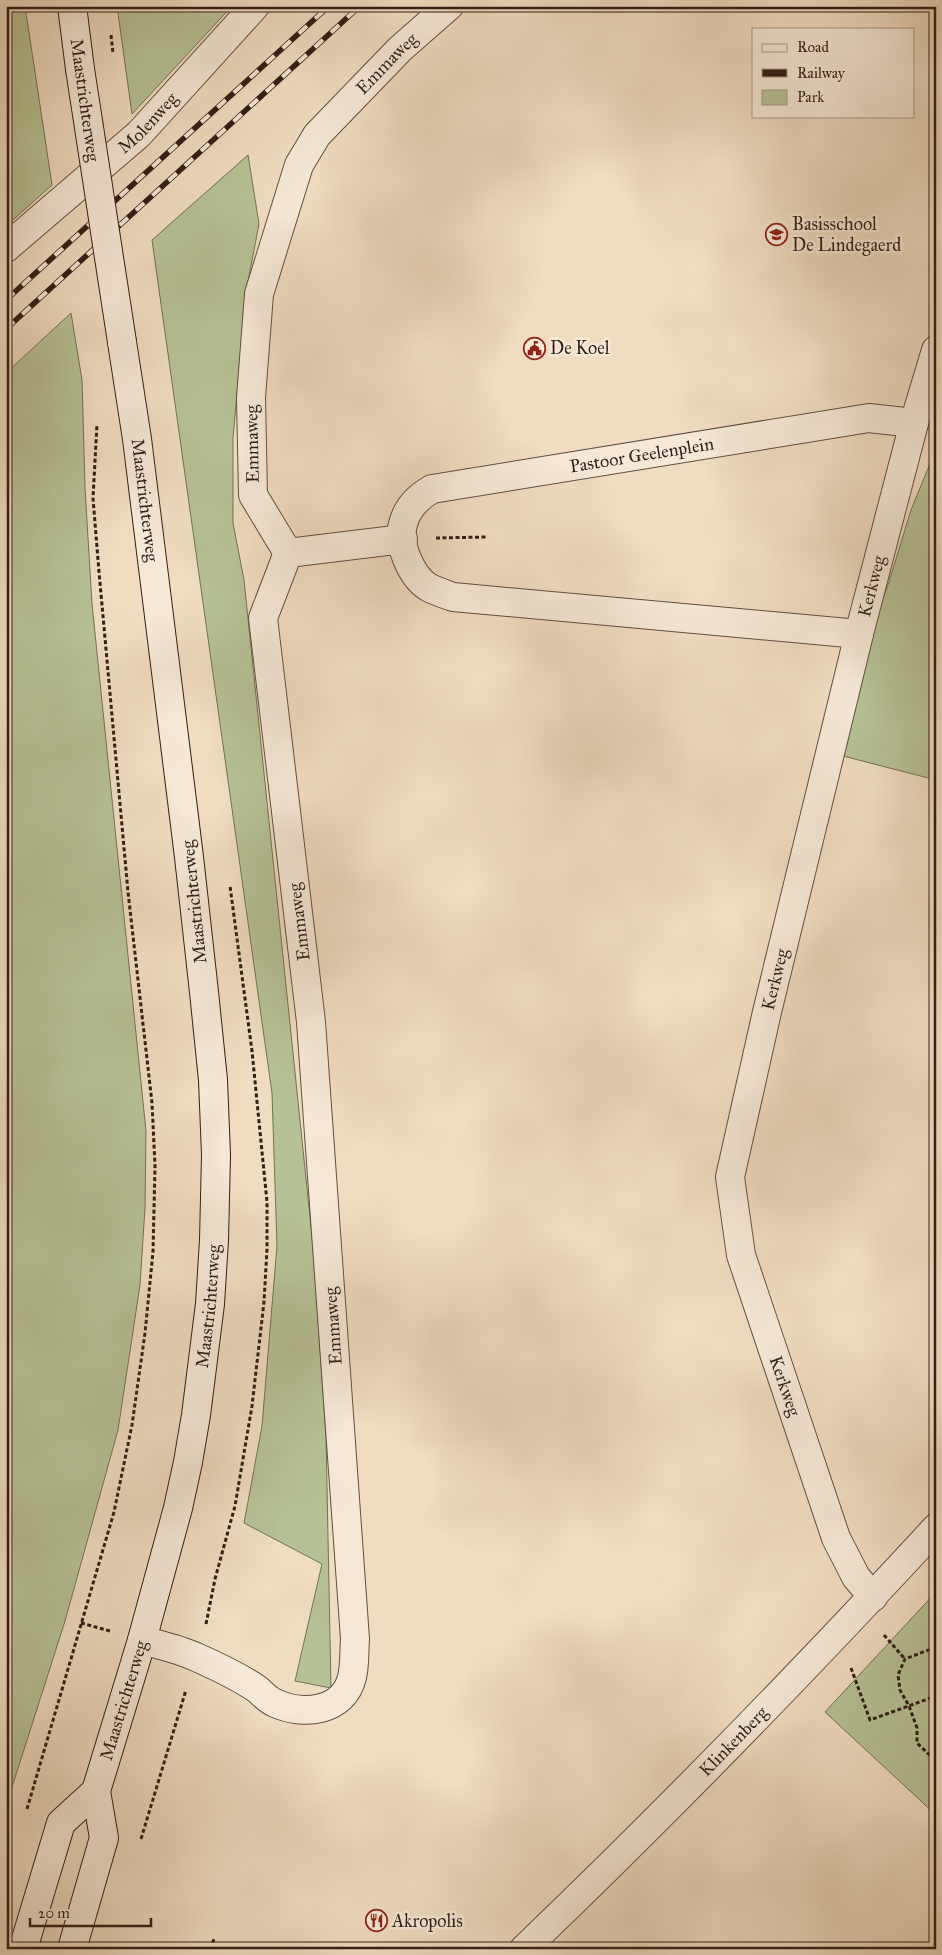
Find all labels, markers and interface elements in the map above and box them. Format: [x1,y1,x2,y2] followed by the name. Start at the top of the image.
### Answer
[351,27,423,99] street label: Emmaweg
[752,28,914,118] legend
[64,37,105,164] street label: Maastrichterweg
[797,38,829,56] text: Road
[797,64,846,82] text: Railway
[113,87,183,158] street label: Molenweg
[797,88,824,106] text: Park
[792,213,901,257] place label: Basisschool De Lindegaerd
[764,222,788,246] school or university icon: Basisschool De Lindegaerd
[522,336,546,360] public building icon: De Koel
[550,337,610,359] place label: De Koel
[240,404,265,483] street label: Emmaweg
[568,432,716,477] street label: Pastoor Geelenplein
[126,437,164,564] street label: Maastrichterweg
[853,552,891,619] street label: Kerkweg
[177,838,212,965] street label: Maastrichterweg
[283,881,316,962] street label: Emmaweg
[757,946,794,1012] street label: Kerkweg
[191,1243,226,1369] street label: Maastrichterweg
[319,1286,348,1366] street label: Emmaweg
[763,1353,806,1420] street label: Kerkweg
[95,1637,153,1763] street label: Maastrichterweg
[694,1701,774,1781] street label: Klinkenberg
[30,1895,151,1927] scale bar
[38,1904,70,1922] text: 20 m
[364,1909,388,1933] restaurant icon: Akropolis
[391,1910,463,1932] place label: Akropolis

